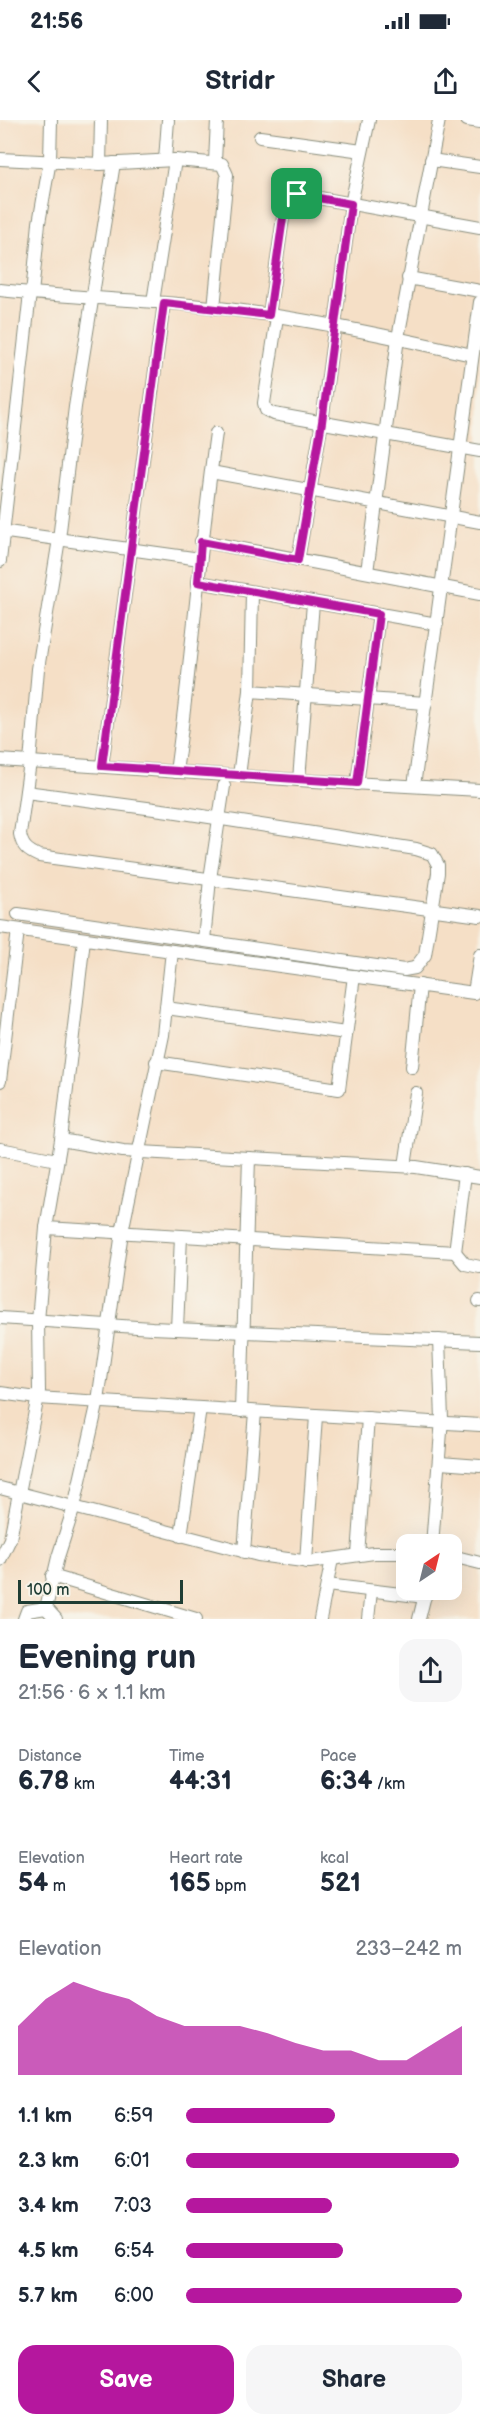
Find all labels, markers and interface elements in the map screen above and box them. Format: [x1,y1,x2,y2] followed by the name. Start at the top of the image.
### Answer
[30,8,83,35] text: 21:56
[18,65,51,98] icon: back
[205,65,275,97] text: Stridr
[429,65,462,98] icon: share
[271,168,322,219] pin
[280,177,313,210] icon: arrive
[396,1534,462,1600] north arrow
[396,1534,462,1600] map controls
[18,1577,183,1604] scale bar
[27,1581,70,1600] text: 100 m
[18,1638,196,1678] text: Evening run
[399,1639,462,1702] button: share
[18,1681,165,1705] text: 21:56 · 6 × 1.1 km
[18,1747,82,1766] text: Distance
[169,1747,204,1766] text: Time
[320,1747,356,1766] text: Pace
[18,1766,69,1797] text: 6.78
[169,1766,232,1797] text: 44:31
[320,1766,373,1797] text: 6:34
[69,1775,95,1794] text: km
[373,1775,405,1794] text: /km
[18,1849,85,1868] text: Elevation
[169,1849,243,1868] text: Heart rate
[320,1849,349,1868] text: kcal
[18,1868,48,1899] text: 54
[169,1868,211,1899] text: 165
[320,1868,361,1899] text: 521
[48,1877,66,1896] text: m
[211,1877,247,1896] text: bpm
[18,1937,101,1961] text: Elevation
[355,1937,462,1961] text: 233–242 m
[18,2104,72,2128] text: 1.1 km
[114,2104,153,2128] text: 6:59
[18,2149,79,2173] text: 2.3 km
[114,2149,150,2173] text: 6:01
[18,2194,79,2218] text: 3.4 km
[114,2194,152,2218] text: 7:03
[18,2239,79,2263] text: 4.5 km
[114,2239,154,2263] text: 6:54
[18,2284,78,2308] text: 5.7 km
[114,2284,154,2308] text: 6:00
[18,2345,234,2414] button: Save
[246,2345,462,2414] button: Share

